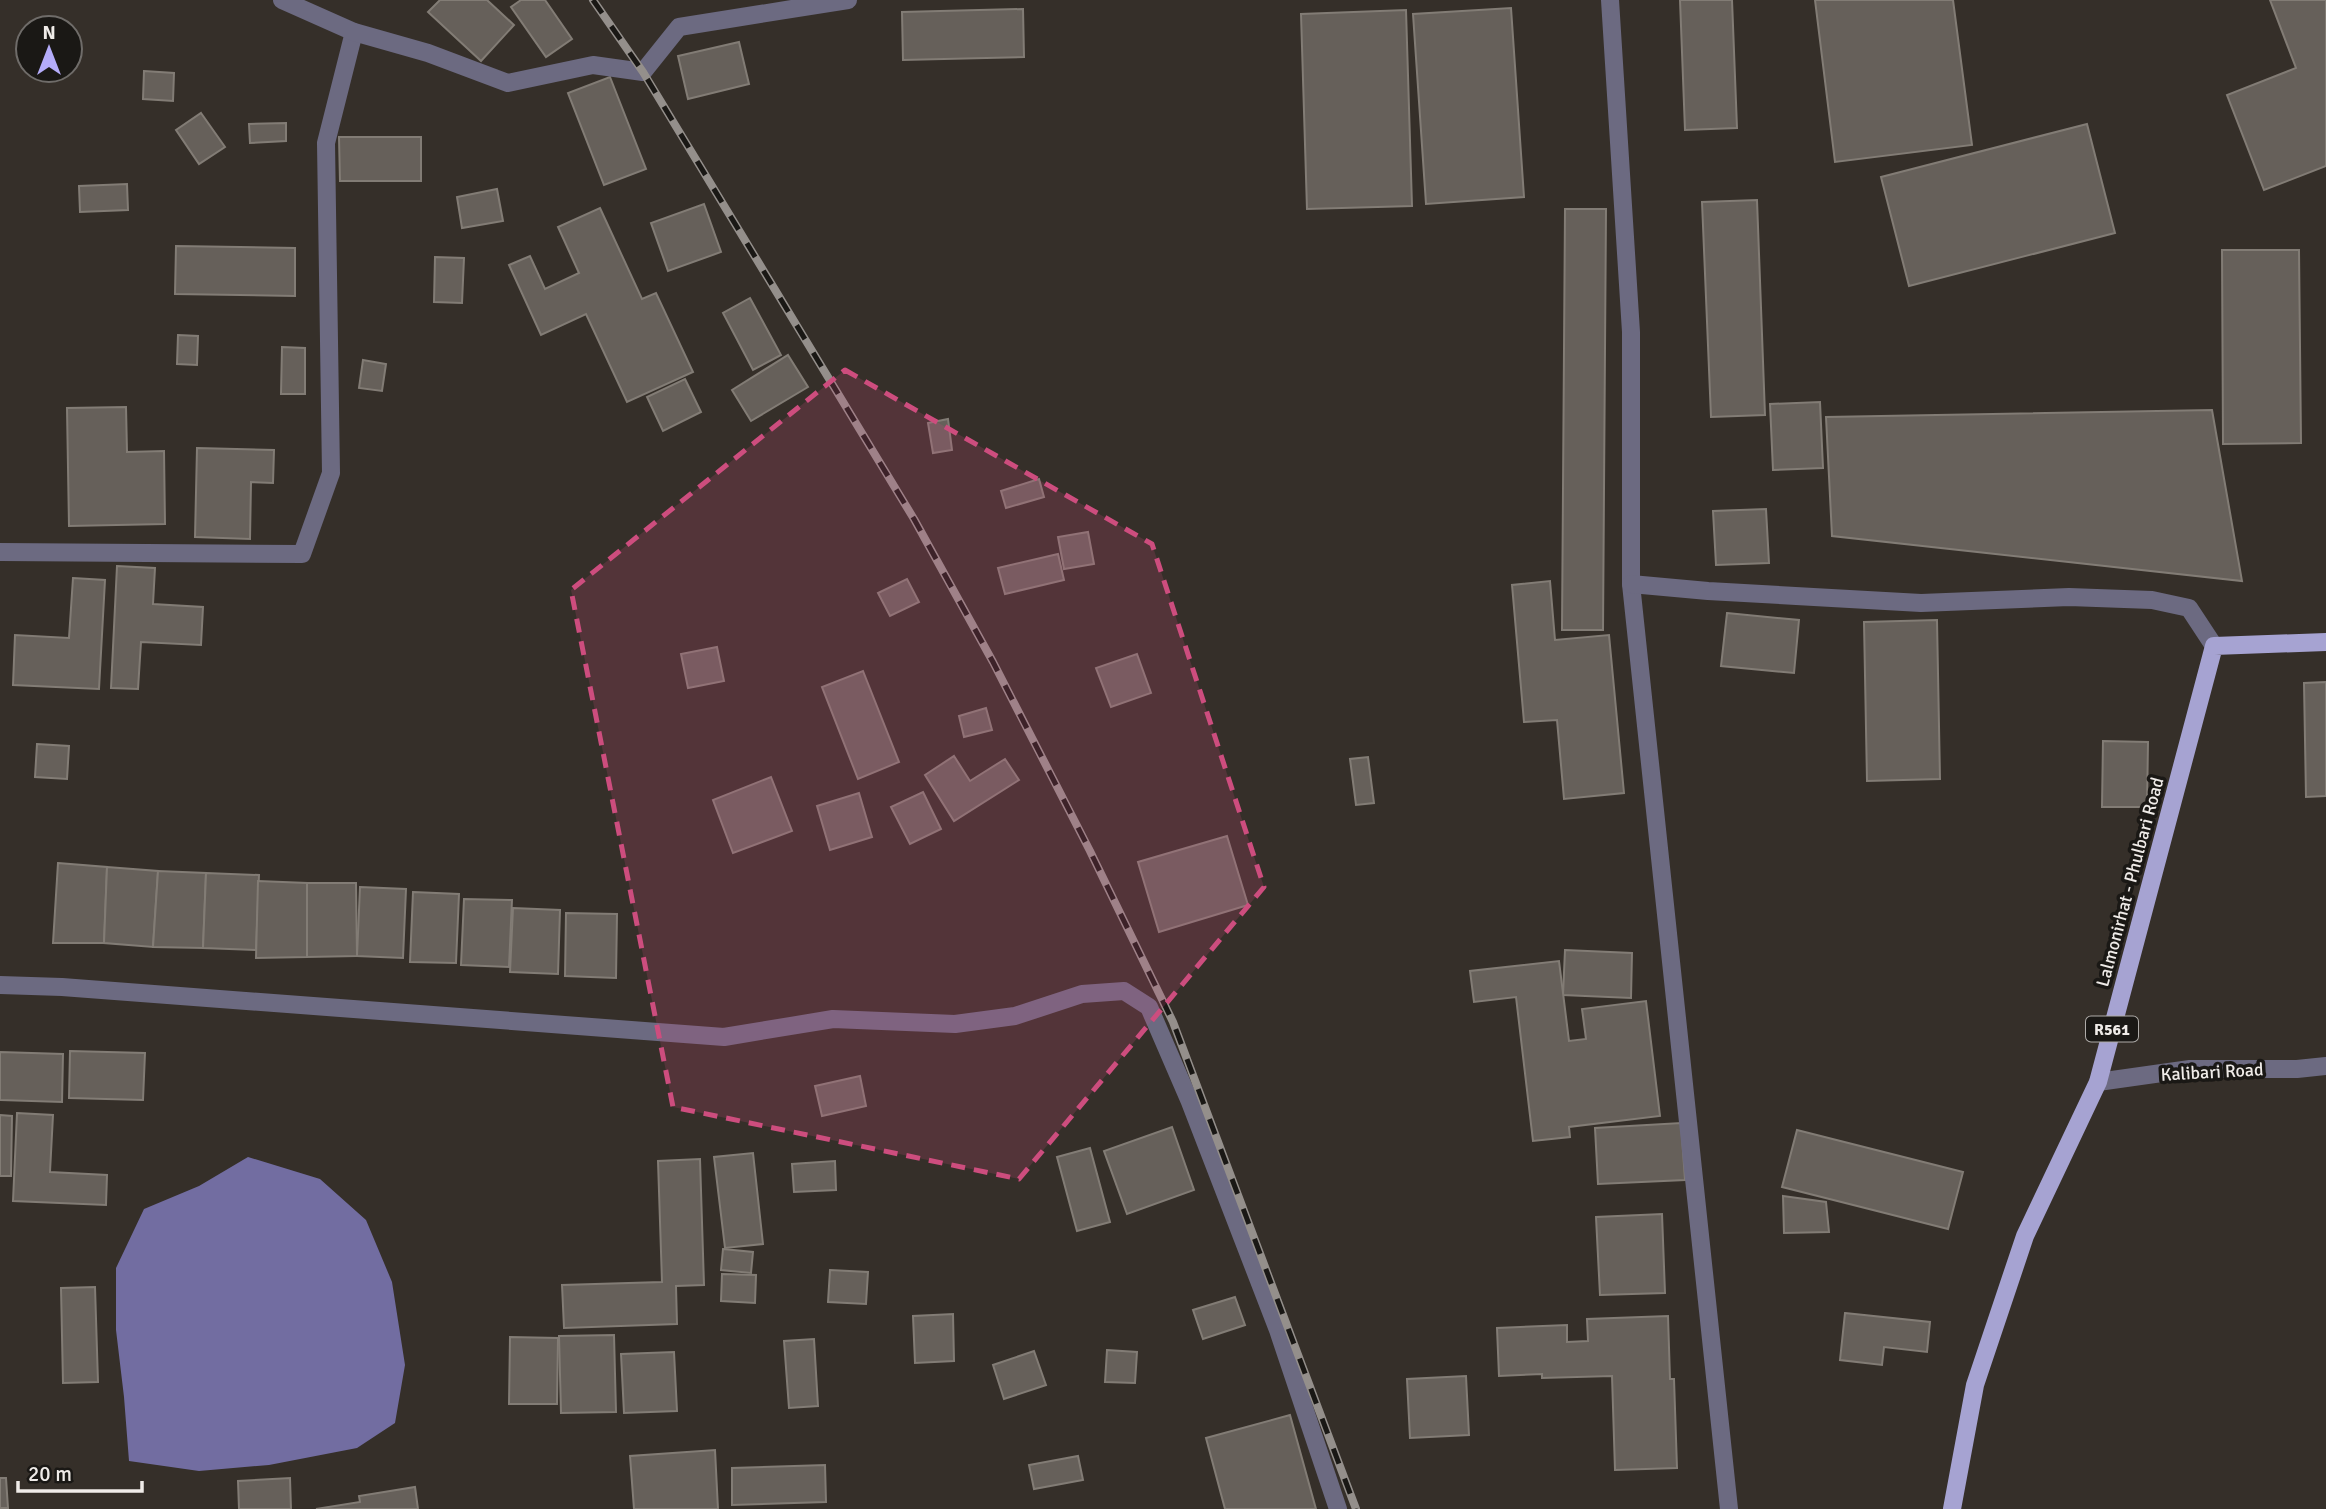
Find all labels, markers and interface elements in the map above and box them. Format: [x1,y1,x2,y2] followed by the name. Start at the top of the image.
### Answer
[14,14,84,84] north arrow
[42,21,56,45] text: N
[2091,775,2169,989] street label: Lalmonirhat - Phulbari Road
[2086,1016,2138,1042] road number: R561
[2160,1058,2264,1086] street label: Kalibari Road
[18,1450,142,1494] scale bar
[28,1461,72,1487] text: 20 m

